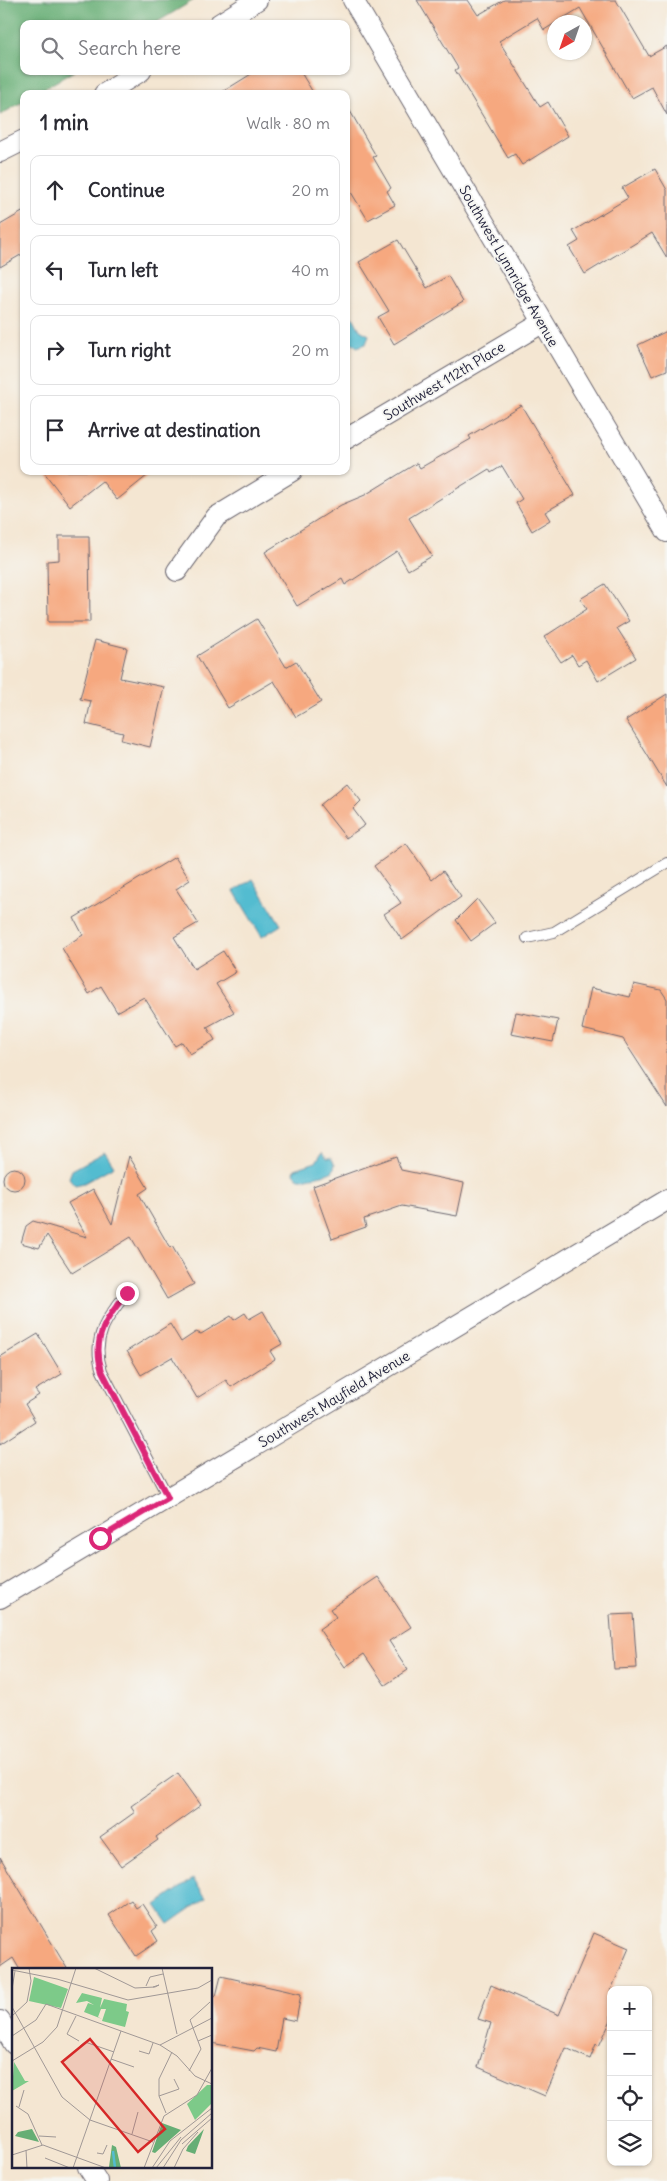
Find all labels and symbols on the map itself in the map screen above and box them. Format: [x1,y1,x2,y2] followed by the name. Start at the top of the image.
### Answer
[547,15,592,60] north arrow
[455,182,563,350] street label: Southwest Lynnridge Avenue
[380,338,508,424] street label: Southwest 112th Place
[116,1282,139,1305] route end
[255,1347,413,1451] street label: Southwest Mayfield Avenue
[89,1527,112,1550] route start
[12,1968,212,2168] inset map

